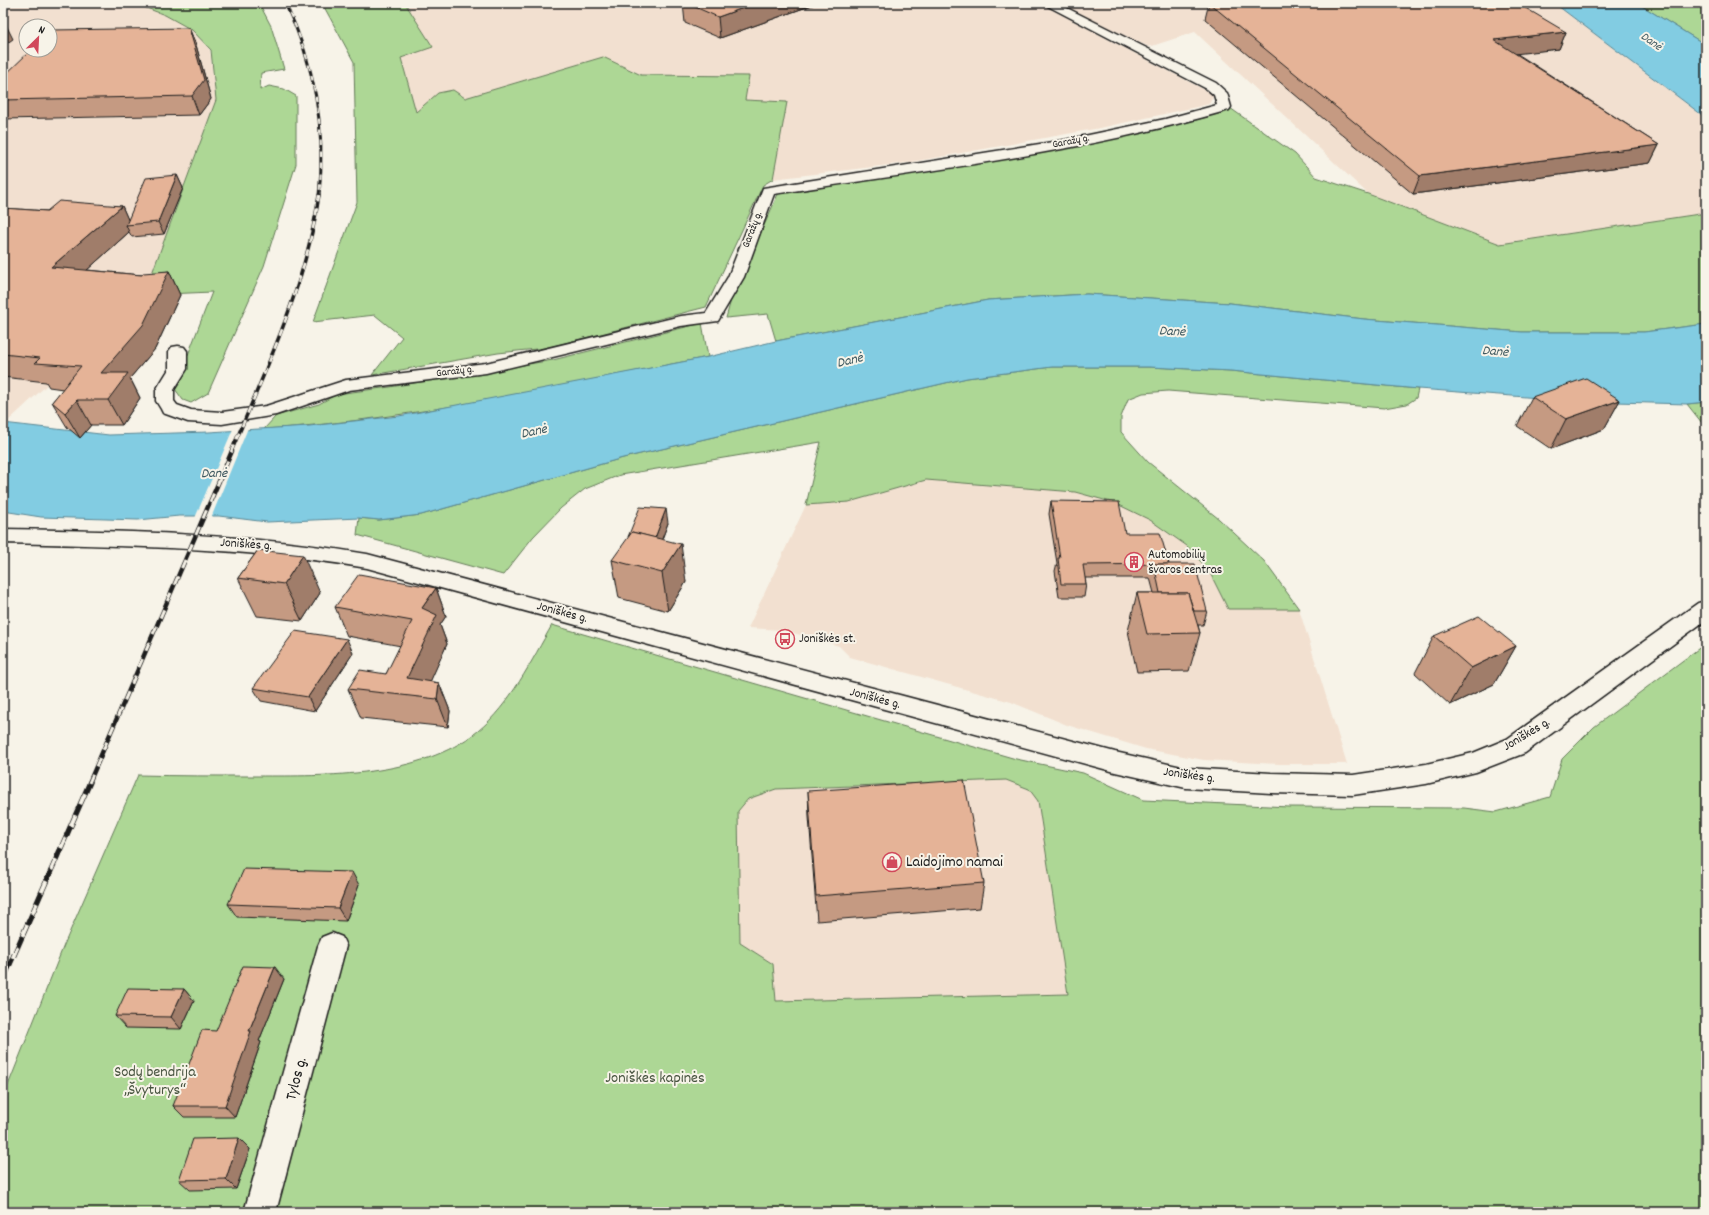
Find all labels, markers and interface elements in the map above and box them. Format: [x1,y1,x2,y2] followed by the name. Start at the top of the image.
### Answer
[18,18,58,58] north arrow
[36,22,48,39] text: N
[1637,29,1666,56] water label: Danė
[1051,131,1091,153] street label: Garažų g.
[739,209,767,250] street label: Garažų g.
[1158,321,1187,343] water label: Danė
[1481,341,1510,363] water label: Danė
[835,348,866,374] water label: Danė
[435,362,475,382] street label: Garažų g.
[519,419,550,445] water label: Danė
[201,464,228,484] water label: Danė
[220,534,272,556] street label: Joniškės g.
[1148,546,1222,580] place label: Automobilių švaros centras
[1123,551,1145,573] building icon: Automobilių švaros centras
[535,597,589,629] street label: Joniškės g.
[774,628,796,650] bus stop icon: Joniškės st.
[799,630,855,649] place label: Joniškės st.
[848,683,902,715] street label: Joniškės g.
[1500,714,1554,756] street label: Joniškės g.
[1162,763,1216,789] street label: Joniškės g.
[881,851,903,873] shop icon: Laidojimo namai
[906,851,1003,874] place label: Laidojimo namai
[280,1055,314,1103] street label: Tylos g.
[114,1061,196,1102] park label: Sodų bendrija „Švyturys“
[605,1067,705,1090] park label: Joniškės kapinės

